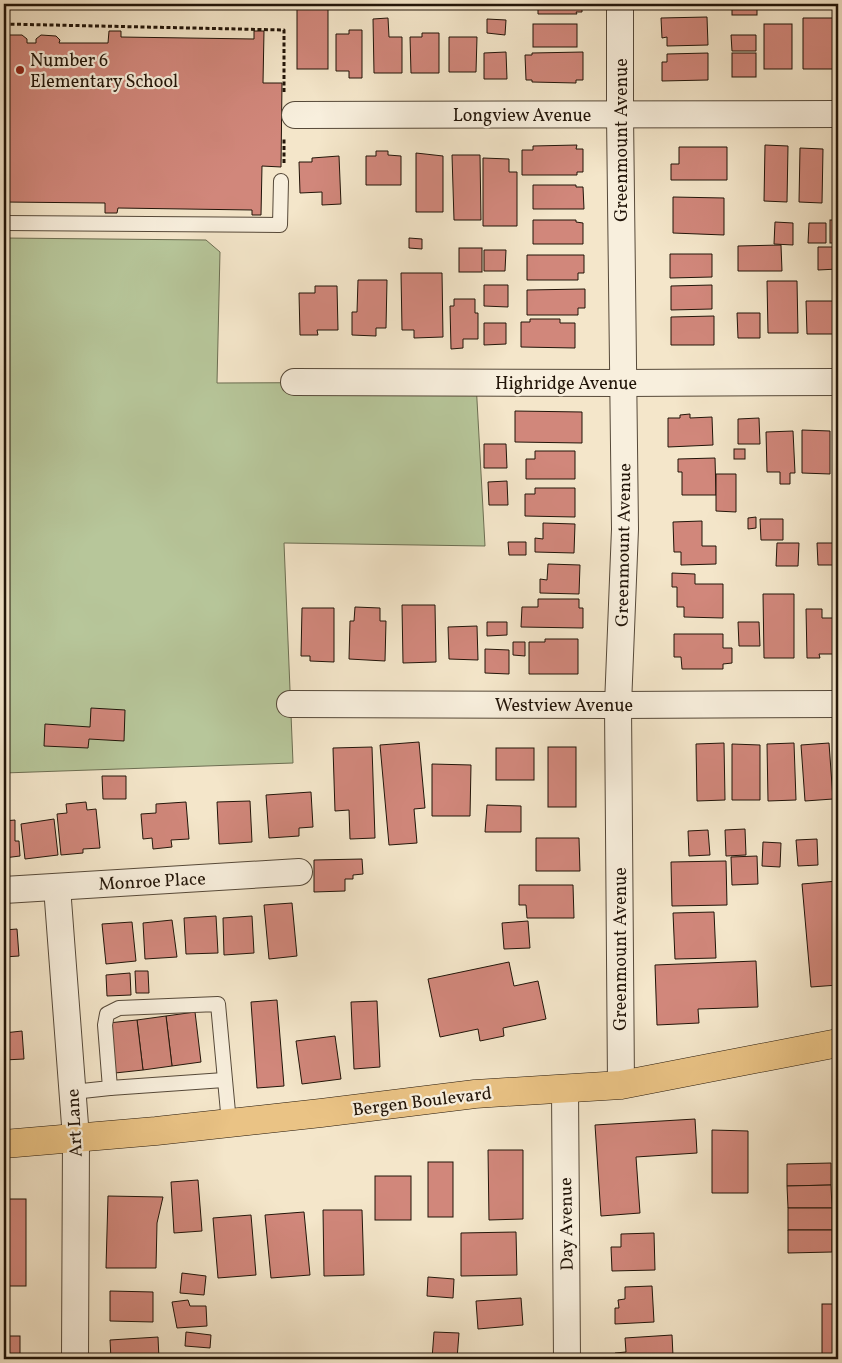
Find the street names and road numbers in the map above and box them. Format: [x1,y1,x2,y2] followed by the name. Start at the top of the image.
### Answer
[610,58,635,222] street label: Greenmount Avenue
[453,104,591,129] street label: Longview Avenue
[495,372,637,397] street label: Highridge Avenue
[611,463,638,627] street label: Greenmount Avenue
[495,694,633,719] street label: Westview Avenue
[98,867,206,898] street label: Monroe Place
[609,867,634,1031] street label: Greenmount Avenue
[351,1082,493,1123] street label: Bergen Boulevard
[61,1088,90,1158] street label: Art Lane
[554,1177,581,1271] street label: Day Avenue

